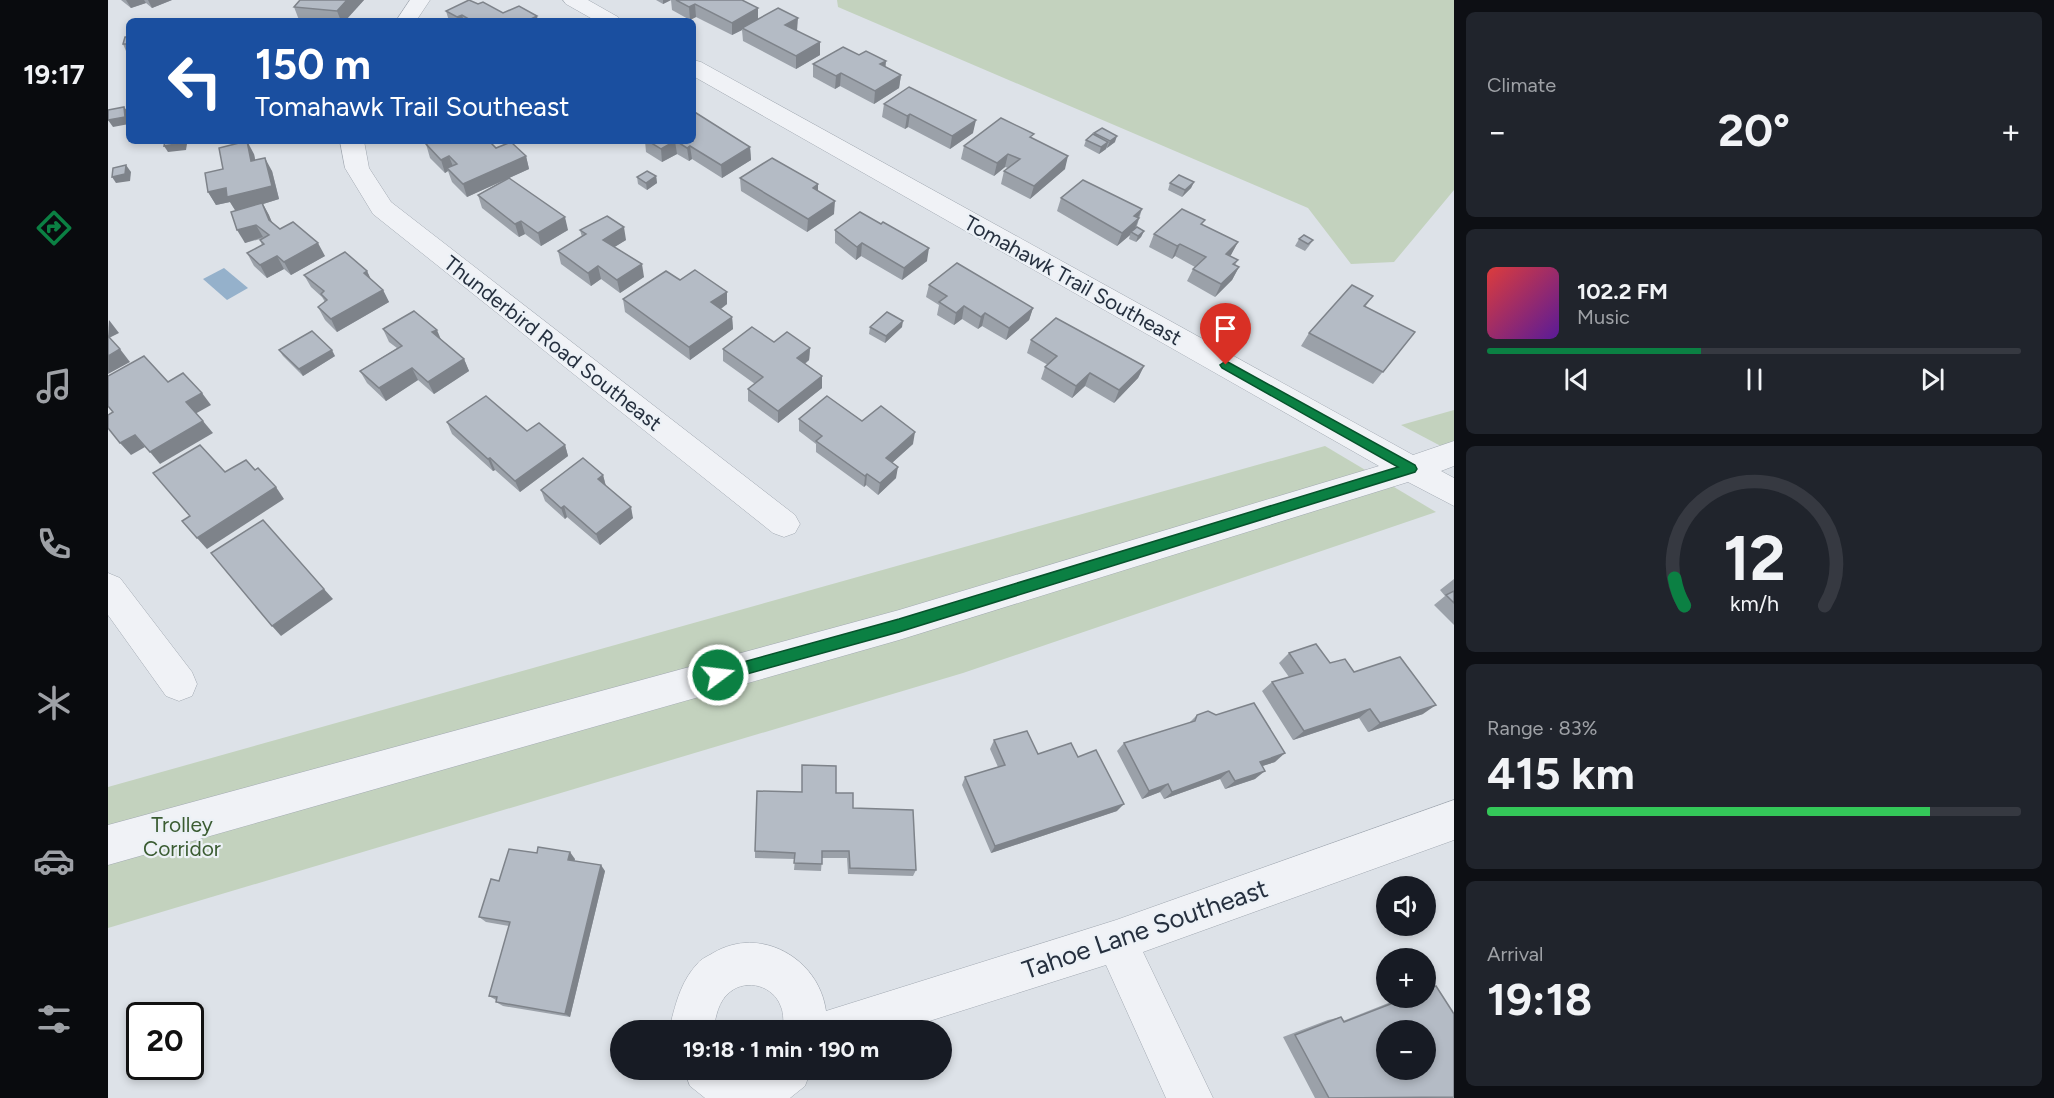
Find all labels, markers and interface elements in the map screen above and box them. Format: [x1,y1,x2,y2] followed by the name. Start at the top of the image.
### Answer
[255,39,371,90] text: 150 m
[156,42,234,120] icon: left
[23,58,85,91] text: 19:17
[1487,73,1556,97] text: Climate
[255,90,570,123] text: Tomahawk Trail Southeast
[1718,103,1790,157] text: 20°
[1487,112,1508,151] text: −
[2000,112,2021,151] text: +
[33,207,75,249] icon: directions
[960,210,1186,350] street label: Tomahawk Trail Southeast
[439,250,667,436] street label: Thunderbird Road Southeast
[1577,278,1668,305] text: 102.2 FM
[1200,303,1251,365] pin
[1577,305,1630,329] text: Music
[1209,312,1242,345] icon: arrive
[1560,363,1593,396] icon: previous
[1738,363,1771,396] icon: pause
[1916,363,1949,396] icon: next
[33,365,75,407] icon: music
[1723,521,1785,596] text: 12
[33,523,75,565] icon: phone
[1730,591,1778,616] text: km/h
[686,643,750,707] position arrow
[33,682,75,724] icon: climate
[1487,716,1597,740] text: Range · 83%
[1487,746,1635,800] text: 415 km
[143,812,221,861] park label: Trolley Corridor
[33,840,75,882] icon: car
[1018,872,1272,986] street label: Tahoe Lane Southeast
[1376,876,1436,1080] map controls
[1376,876,1436,936] button: sound
[1487,942,1543,966] text: Arrival
[1376,948,1436,1008] button: +
[1487,972,1592,1026] text: 19:18
[33,998,75,1040] icon: filters
[126,1002,204,1080] speed limit sign: 20
[1376,1020,1436,1080] button: −
[683,1036,879,1063] text: 19:18 · 1 min · 190 m

